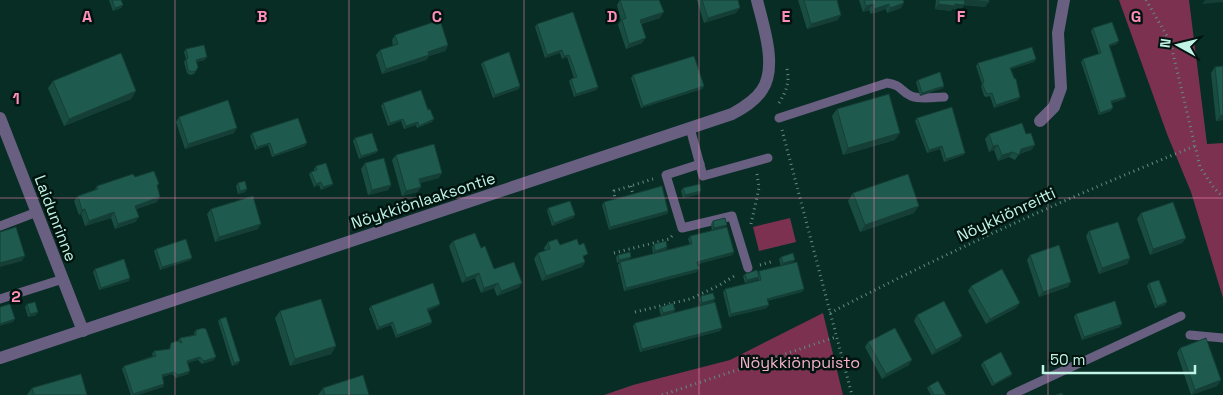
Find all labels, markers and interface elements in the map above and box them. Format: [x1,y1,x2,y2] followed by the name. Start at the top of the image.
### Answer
[82,6,92,27] text: A
[257,6,267,27] text: B
[432,6,442,27] text: C
[607,6,617,27] text: D
[782,6,791,27] text: E
[957,6,966,27] text: F
[1131,6,1141,27] text: G
[1153,20,1203,70] north arrow
[1156,37,1175,49] text: N
[12,88,20,109] text: 1
[348,167,498,234] street label: Nöykkiönlaaksontie
[29,172,82,264] street label: Laidunrinne
[953,182,1059,247] street label: Nöykkiönreitti
[11,286,21,307] text: 2
[1043,342,1196,374] scale bar
[1050,350,1085,369] text: 50 m
[740,352,860,373] park label: Nöykkiönpuisto

